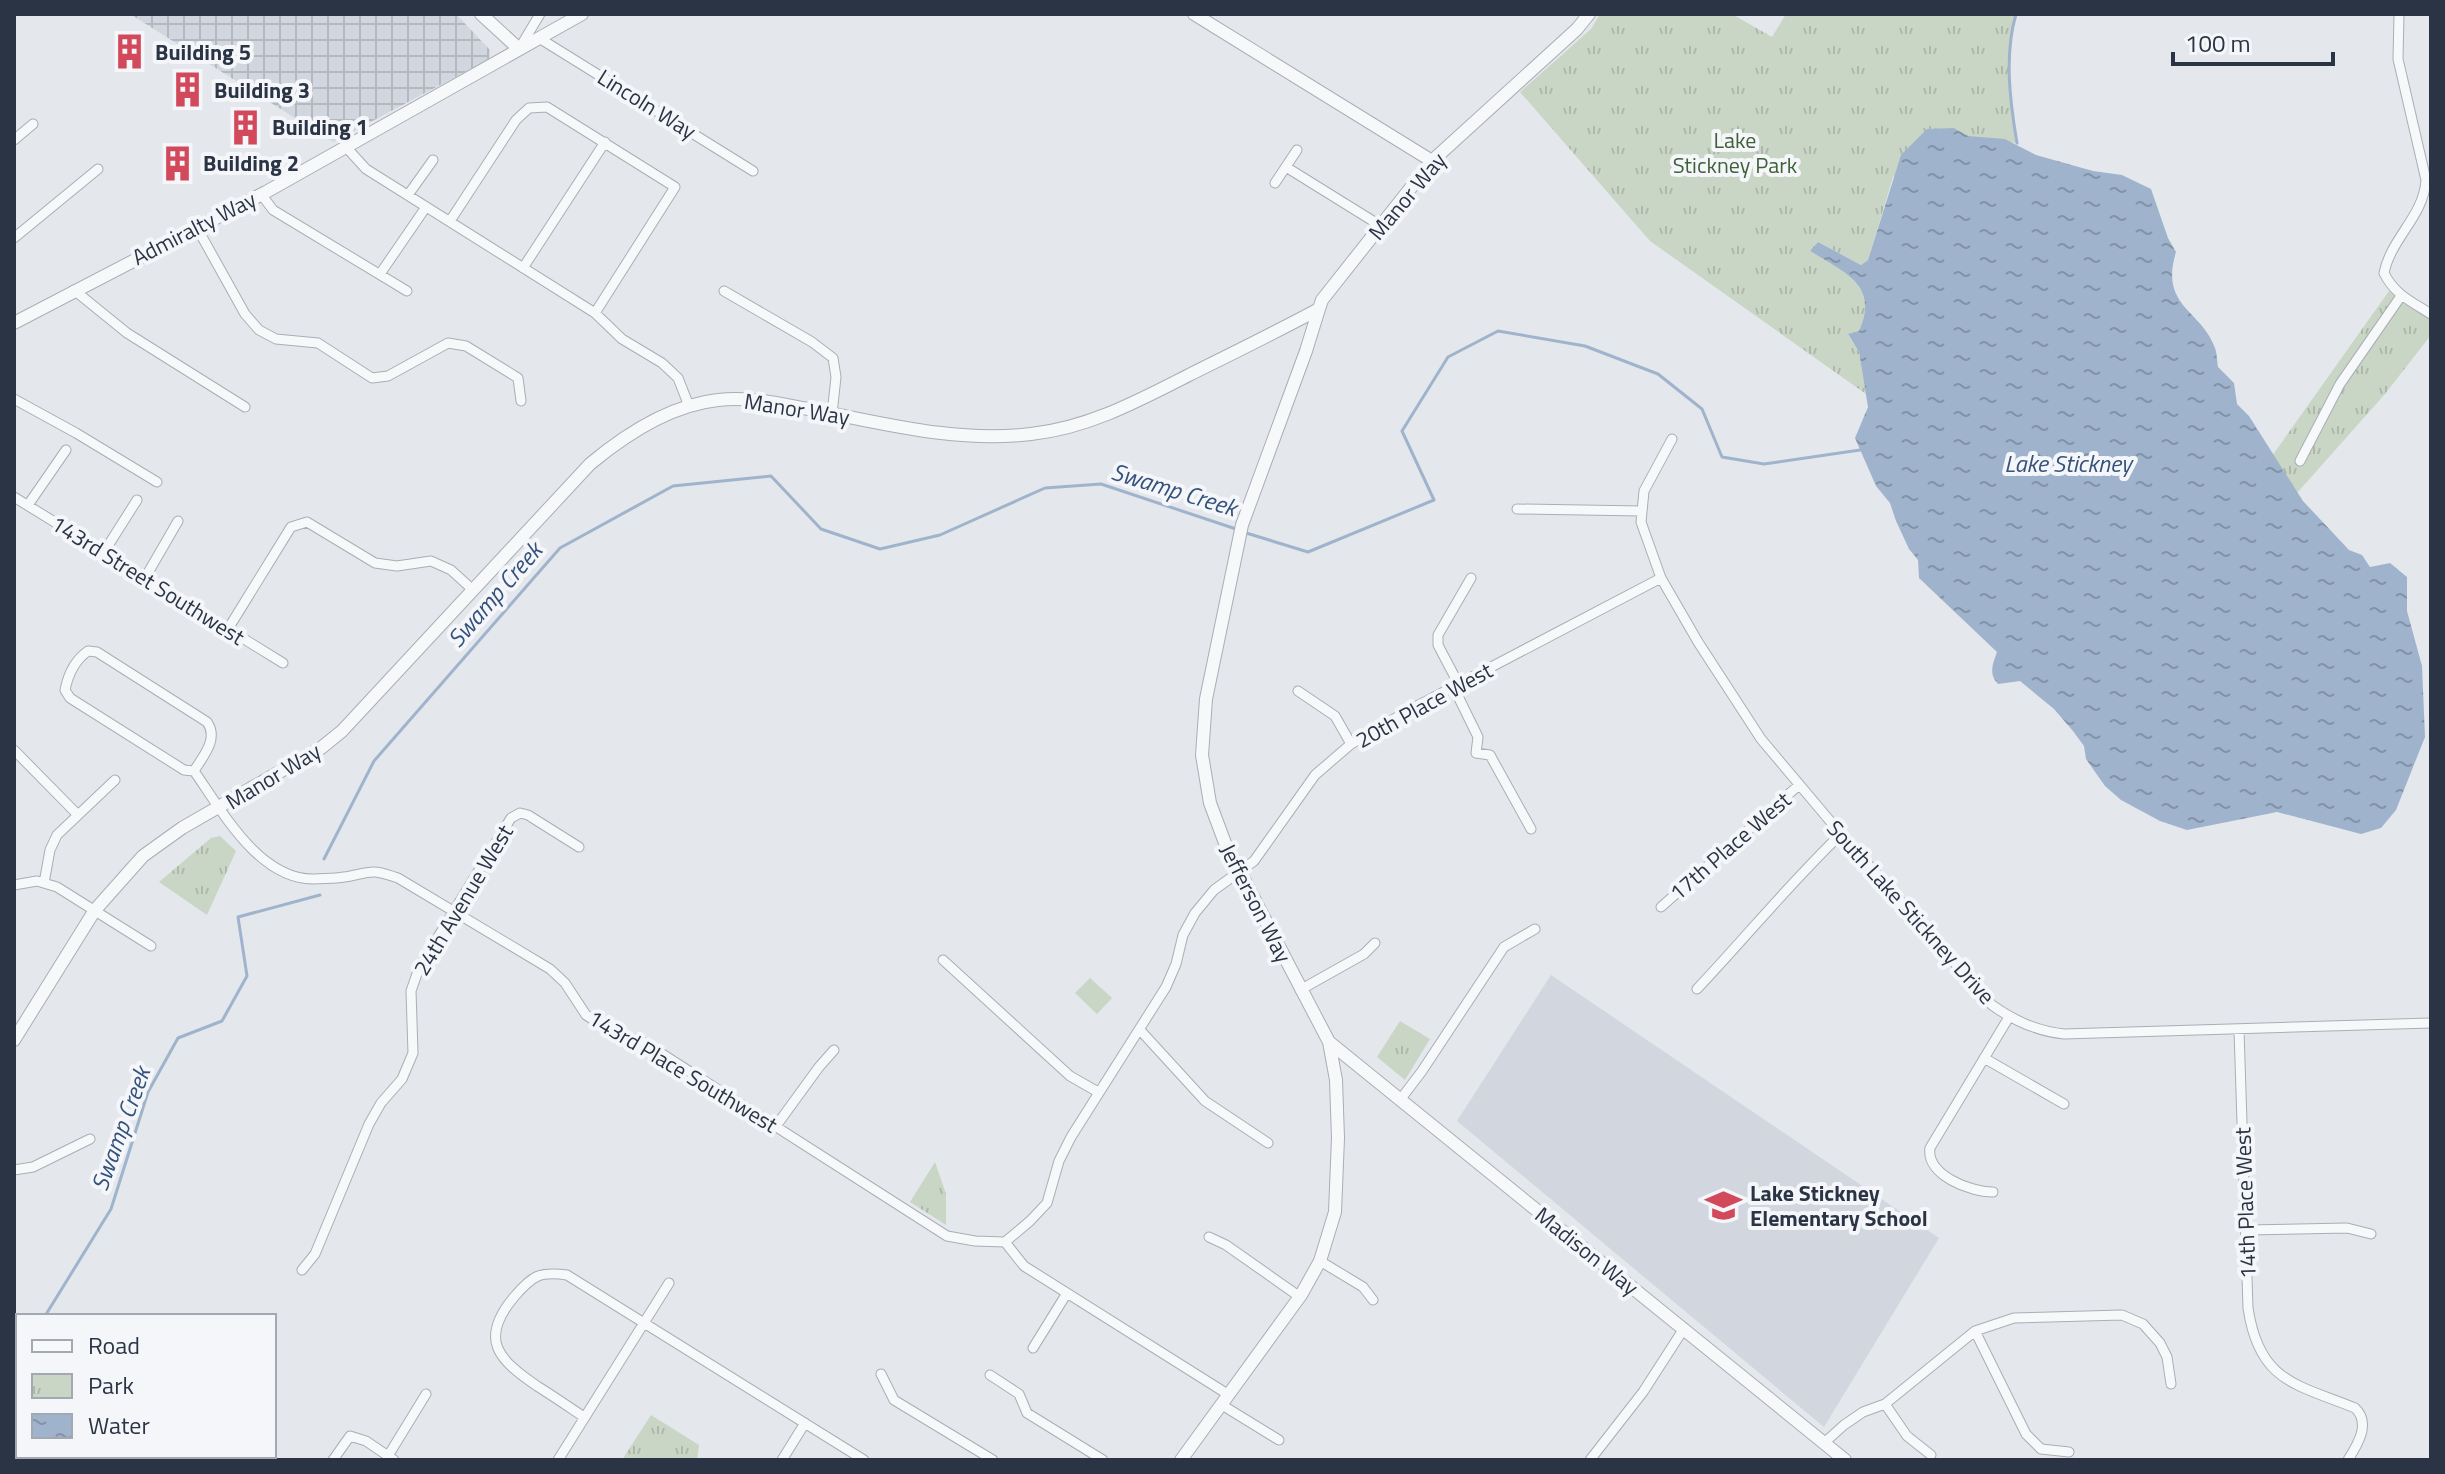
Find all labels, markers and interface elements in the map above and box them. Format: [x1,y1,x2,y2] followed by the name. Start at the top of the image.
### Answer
[2173,16,2333,66] scale bar
[2185,25,2251,61] text: 100 m
[110,33,148,71] building icon: Building 5
[155,35,251,69] place label: Building 5
[591,60,703,148] street label: Lincoln Way
[169,71,207,109] building icon: Building 3
[214,73,310,107] place label: Building 3
[227,108,265,146] building icon: Building 1
[272,110,368,144] place label: Building 1
[1673,123,1798,182] park label: Lake Stickney Park
[158,144,196,182] building icon: Building 2
[1360,144,1454,248] street label: Manor Way
[203,146,299,180] place label: Building 2
[126,182,262,274] street label: Admiralty Way
[742,384,852,434] street label: Manor Way
[2004,445,2135,481] water label: Lake Stickney
[1107,453,1245,526] water label: Swamp Creek
[45,507,252,654] street label: 143rd Street Southwest
[438,531,552,655] water label: Swamp Creek
[1349,653,1499,757] street label: 20th Place West
[219,734,328,818] street label: Manor Way
[1662,783,1799,909] street label: 17th Place West
[1819,812,2003,1012] street label: South Lake Stickney Drive
[404,818,522,982] street label: 24th Avenue West
[1211,838,1301,969] street label: Jefferson Way
[582,1001,784,1141] street label: 143rd Place Southwest
[81,1059,160,1196] water label: Swamp Creek
[2225,1126,2265,1279] street label: 14th Place West
[1750,1176,1928,1235] place label: Lake Stickney Elementary School
[1705,1187,1743,1225] school or university icon: Lake Stickney Elementary School
[1528,1198,1647,1304] street label: Madison Way
[16,1314,276,1458] legend
[88,1327,140,1363] text: Road
[88,1367,134,1403] text: Park
[88,1407,150,1443] text: Water

